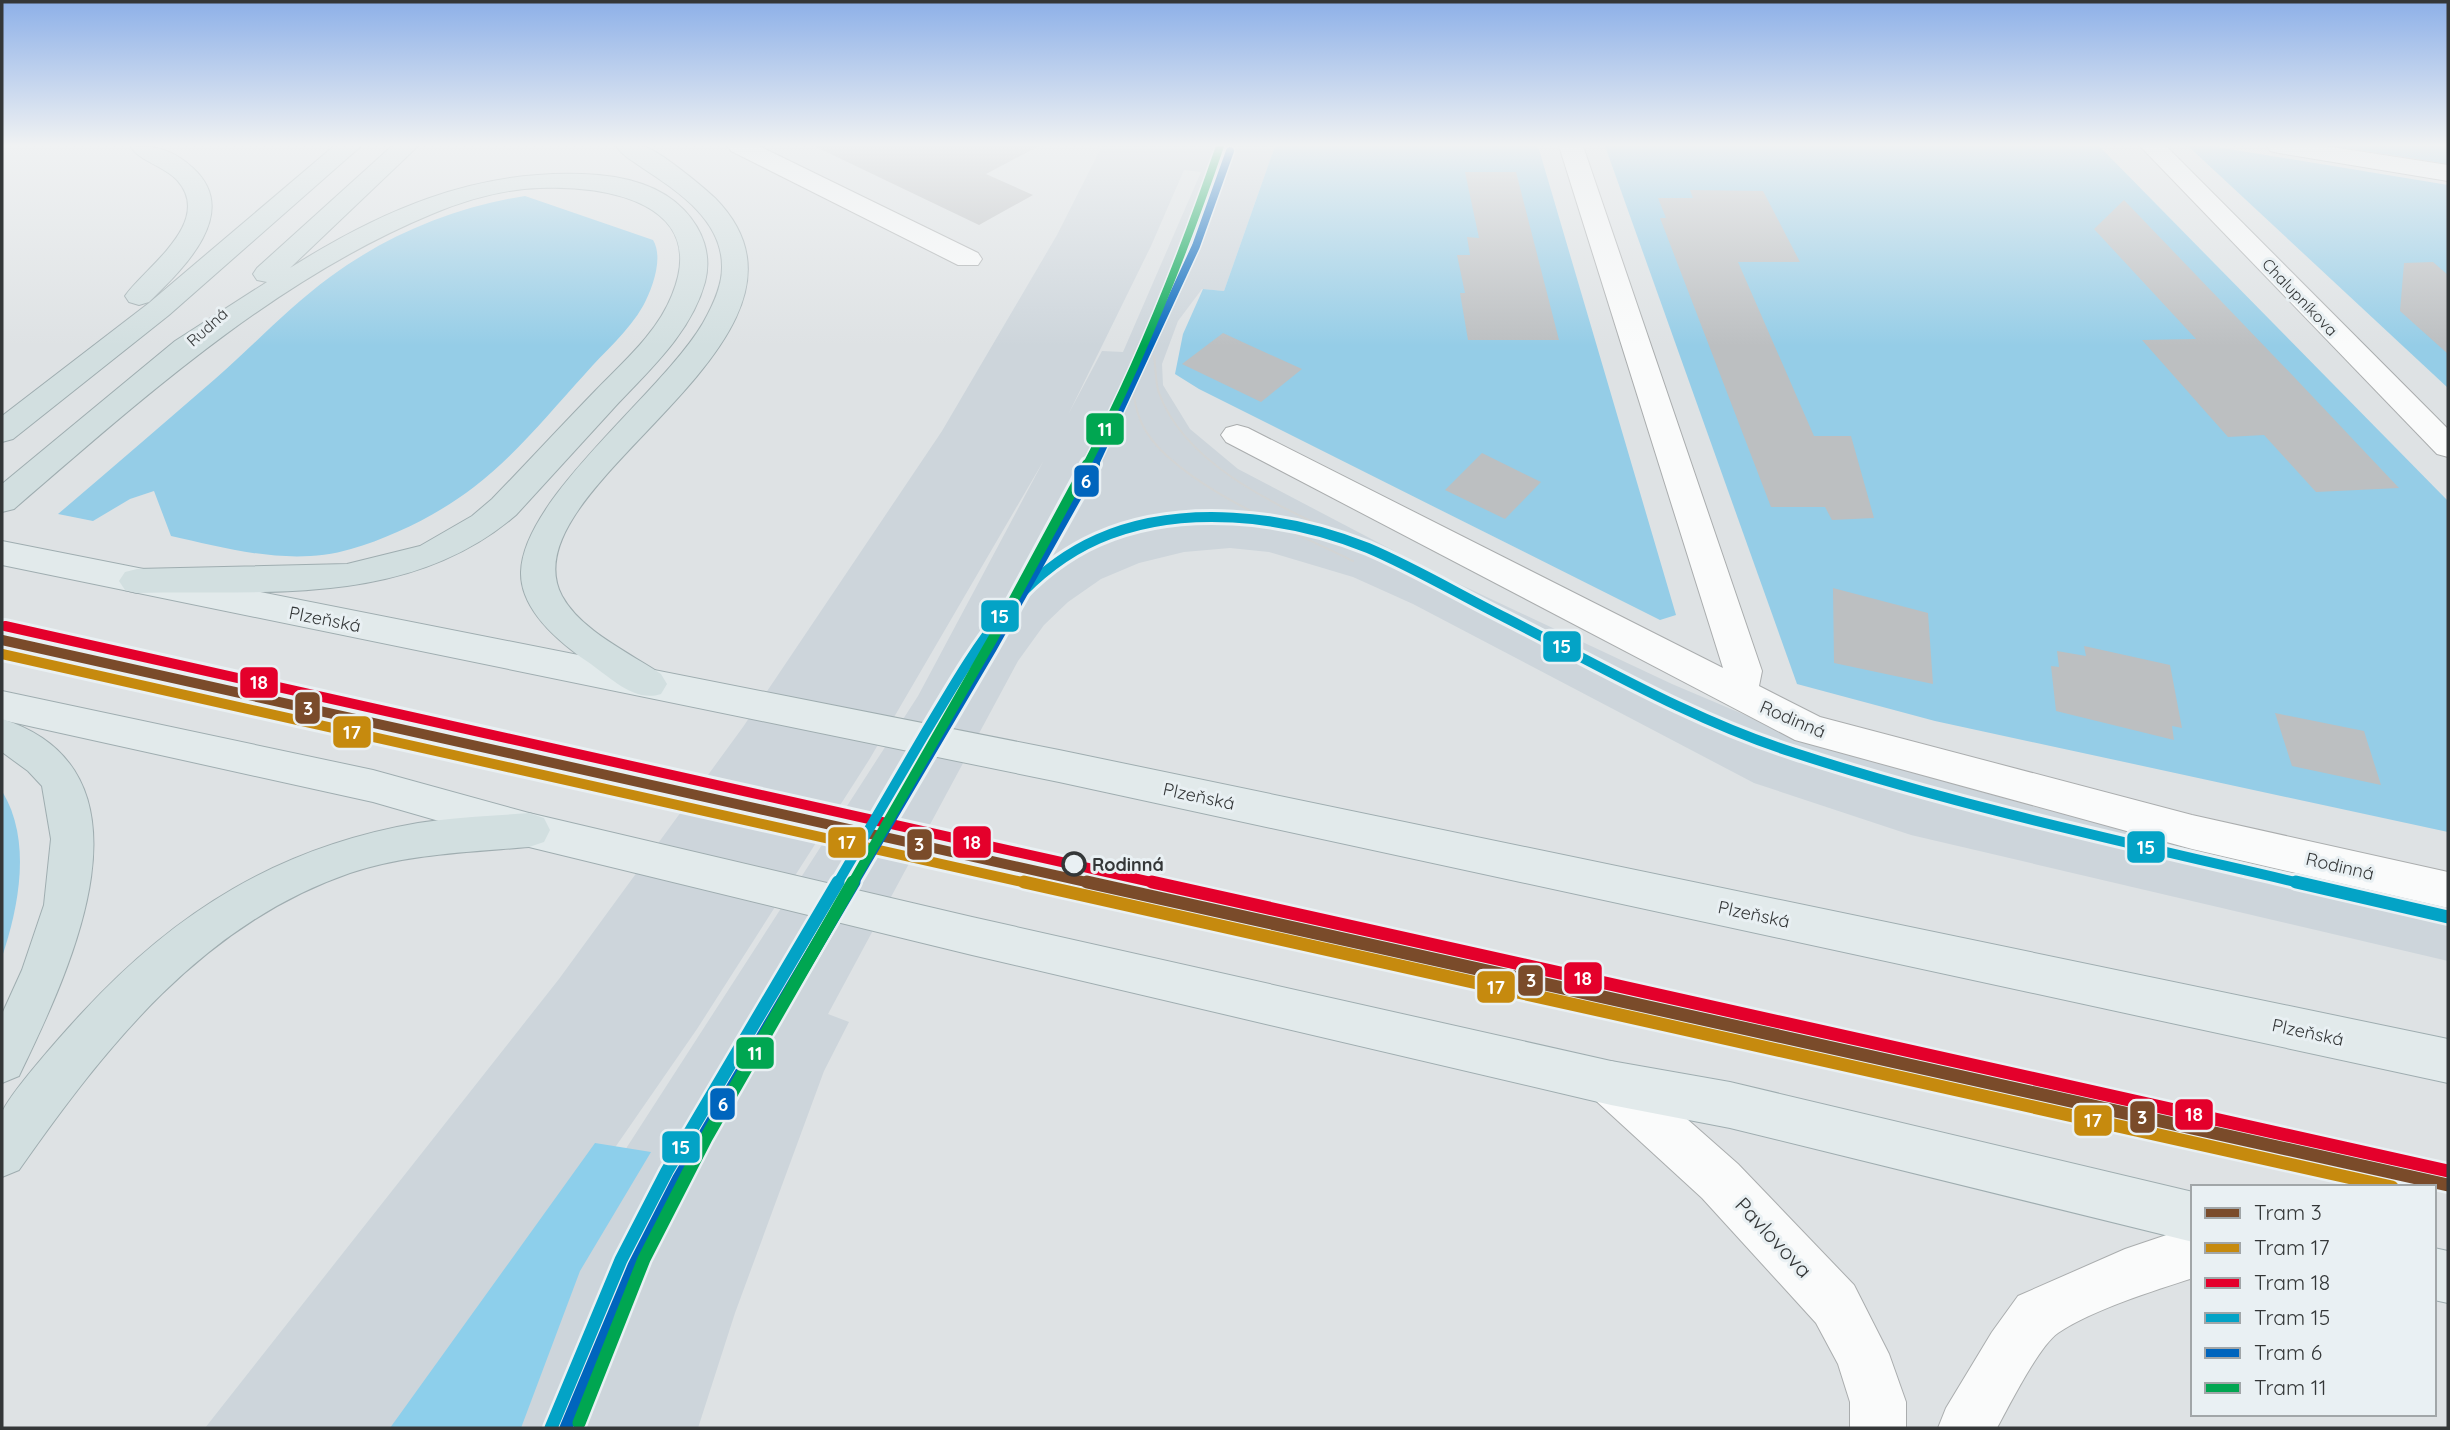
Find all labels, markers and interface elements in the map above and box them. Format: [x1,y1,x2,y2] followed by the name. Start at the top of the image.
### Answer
[2258,254,2342,340] street label: Chalupníkova
[182,303,232,351] street label: Rudná
[1085,412,1125,446] line badge: 11
[1098,417,1112,441] text: 11
[1073,464,1100,498] line badge: 6
[1081,469,1091,493] text: 6
[980,599,1020,633] line badge: 15
[287,601,363,637] street label: Plzeňská
[991,604,1009,628] text: 15
[1542,630,1582,663] line badge: 15
[1553,634,1571,658] text: 15
[239,666,279,699] line badge: 18
[250,670,268,694] text: 18
[294,691,321,725] line badge: 3
[1757,695,1829,743] street label: Rodinná
[303,696,313,720] text: 3
[332,715,372,749] line badge: 17
[343,720,361,744] text: 17
[1161,777,1237,815] street label: Plzeňská
[952,825,992,859] line badge: 18
[827,826,867,859] line badge: 17
[906,828,933,861] line badge: 3
[838,830,856,854] text: 17
[963,830,981,854] text: 18
[2126,830,2166,864] line badge: 15
[914,832,924,856] text: 3
[2137,835,2155,859] text: 15
[2304,847,2376,885] street label: Rodinná
[1062,852,1086,876] marker: Rodinná
[1092,853,1164,876] place label: Rodinná
[1716,895,1792,933] street label: Plzeňská
[1563,961,1603,995] line badge: 18
[1517,964,1544,997] line badge: 3
[1574,966,1592,990] text: 18
[1526,968,1536,992] text: 3
[1476,970,1516,1004] line badge: 17
[1487,975,1505,999] text: 17
[2270,1013,2346,1051] street label: Plzeňská
[735,1036,775,1070] line badge: 11
[748,1041,762,1065] text: 11
[709,1087,736,1121] line badge: 6
[718,1092,728,1116] text: 6
[2174,1098,2214,1131] line badge: 18
[2129,1100,2156,1134] line badge: 3
[2185,1102,2203,1126] text: 18
[2073,1104,2113,1137] line badge: 17
[2137,1105,2147,1129] text: 3
[2084,1108,2102,1132] text: 17
[661,1130,701,1164] line badge: 15
[672,1135,690,1159] text: 15
[2191,1185,2436,1416] legend
[1730,1191,1818,1283] street label: Pavlovova
[2254,1199,2322,1225] text: Tram 3
[2254,1234,2330,1260] text: Tram 17
[2254,1269,2330,1295] text: Tram 18
[2254,1304,2330,1330] text: Tram 15
[2254,1339,2322,1365] text: Tram 6
[2254,1374,2326,1400] text: Tram 11

